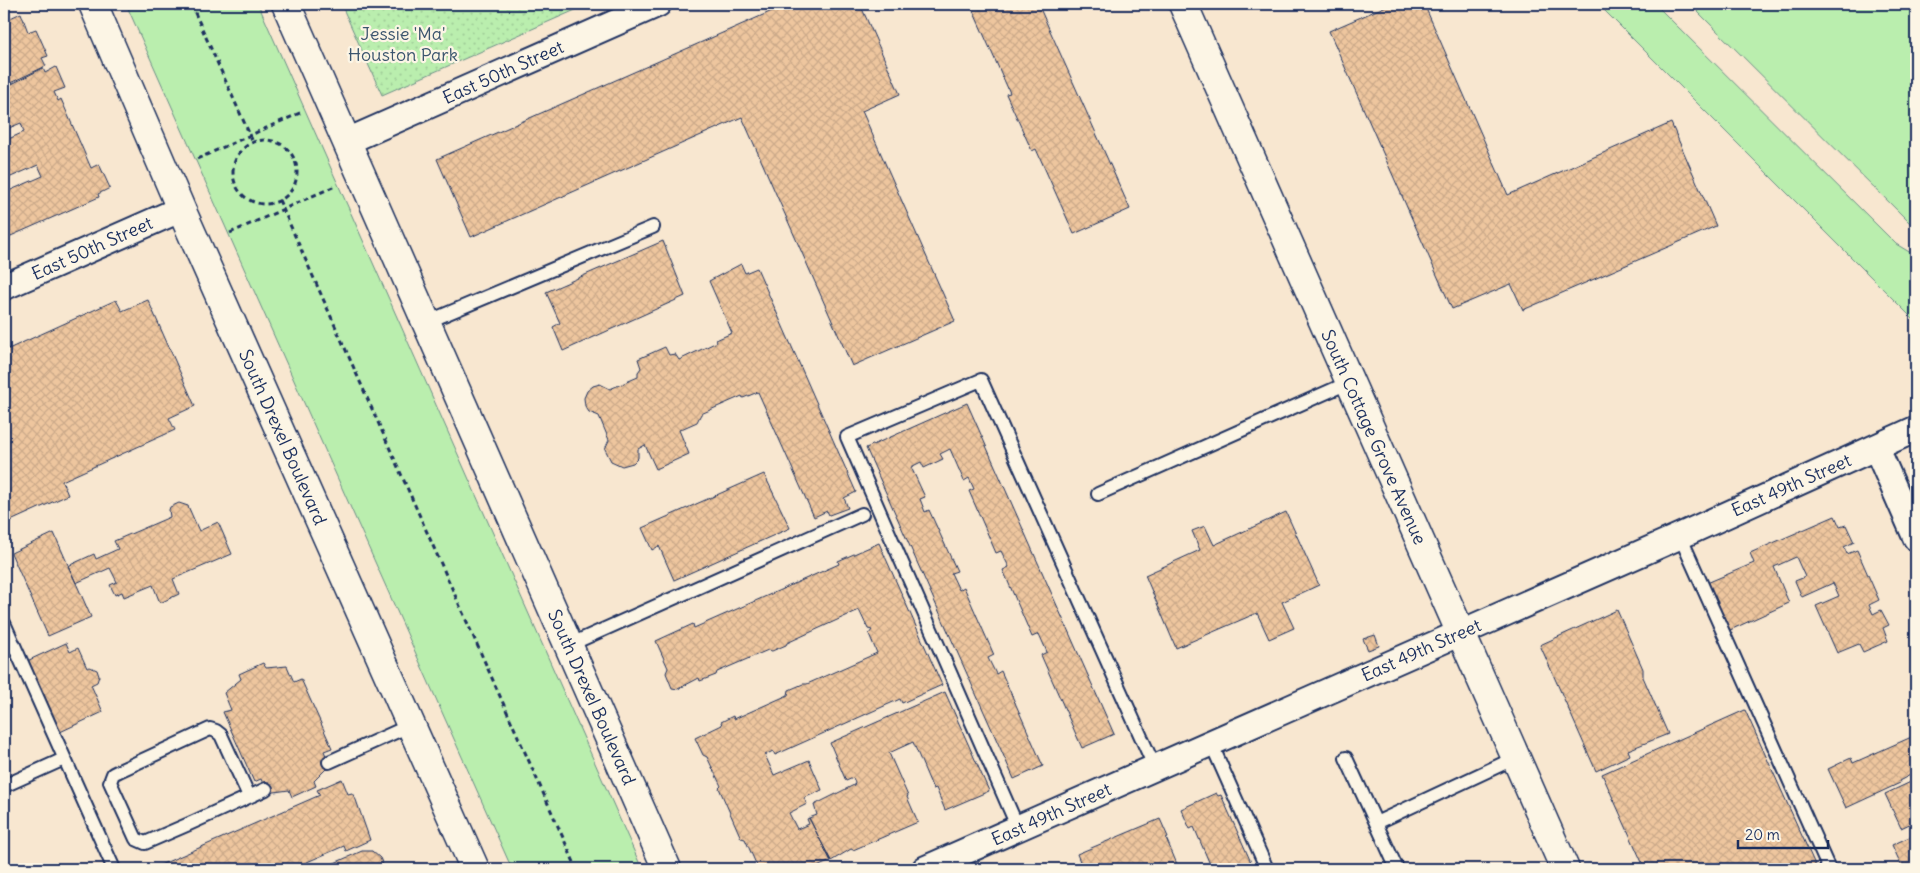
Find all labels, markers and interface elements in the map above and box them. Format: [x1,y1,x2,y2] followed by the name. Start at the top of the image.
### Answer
[348,22,458,66] park label: Jessie 'Ma' Houston Park
[439,35,567,109] street label: East 50th Street
[28,211,156,285] street label: East 50th Street
[1316,326,1432,548] street label: South Cottage Grove Avenue
[234,346,332,529] street label: South Drexel Boulevard
[1728,448,1854,522] street label: East 49th Street
[543,606,641,789] street label: South Drexel Boulevard
[1358,613,1484,687] street label: East 49th Street
[988,777,1114,851] street label: East 49th Street
[1738,818,1828,850] scale bar
[1745,825,1780,844] text: 20 m

